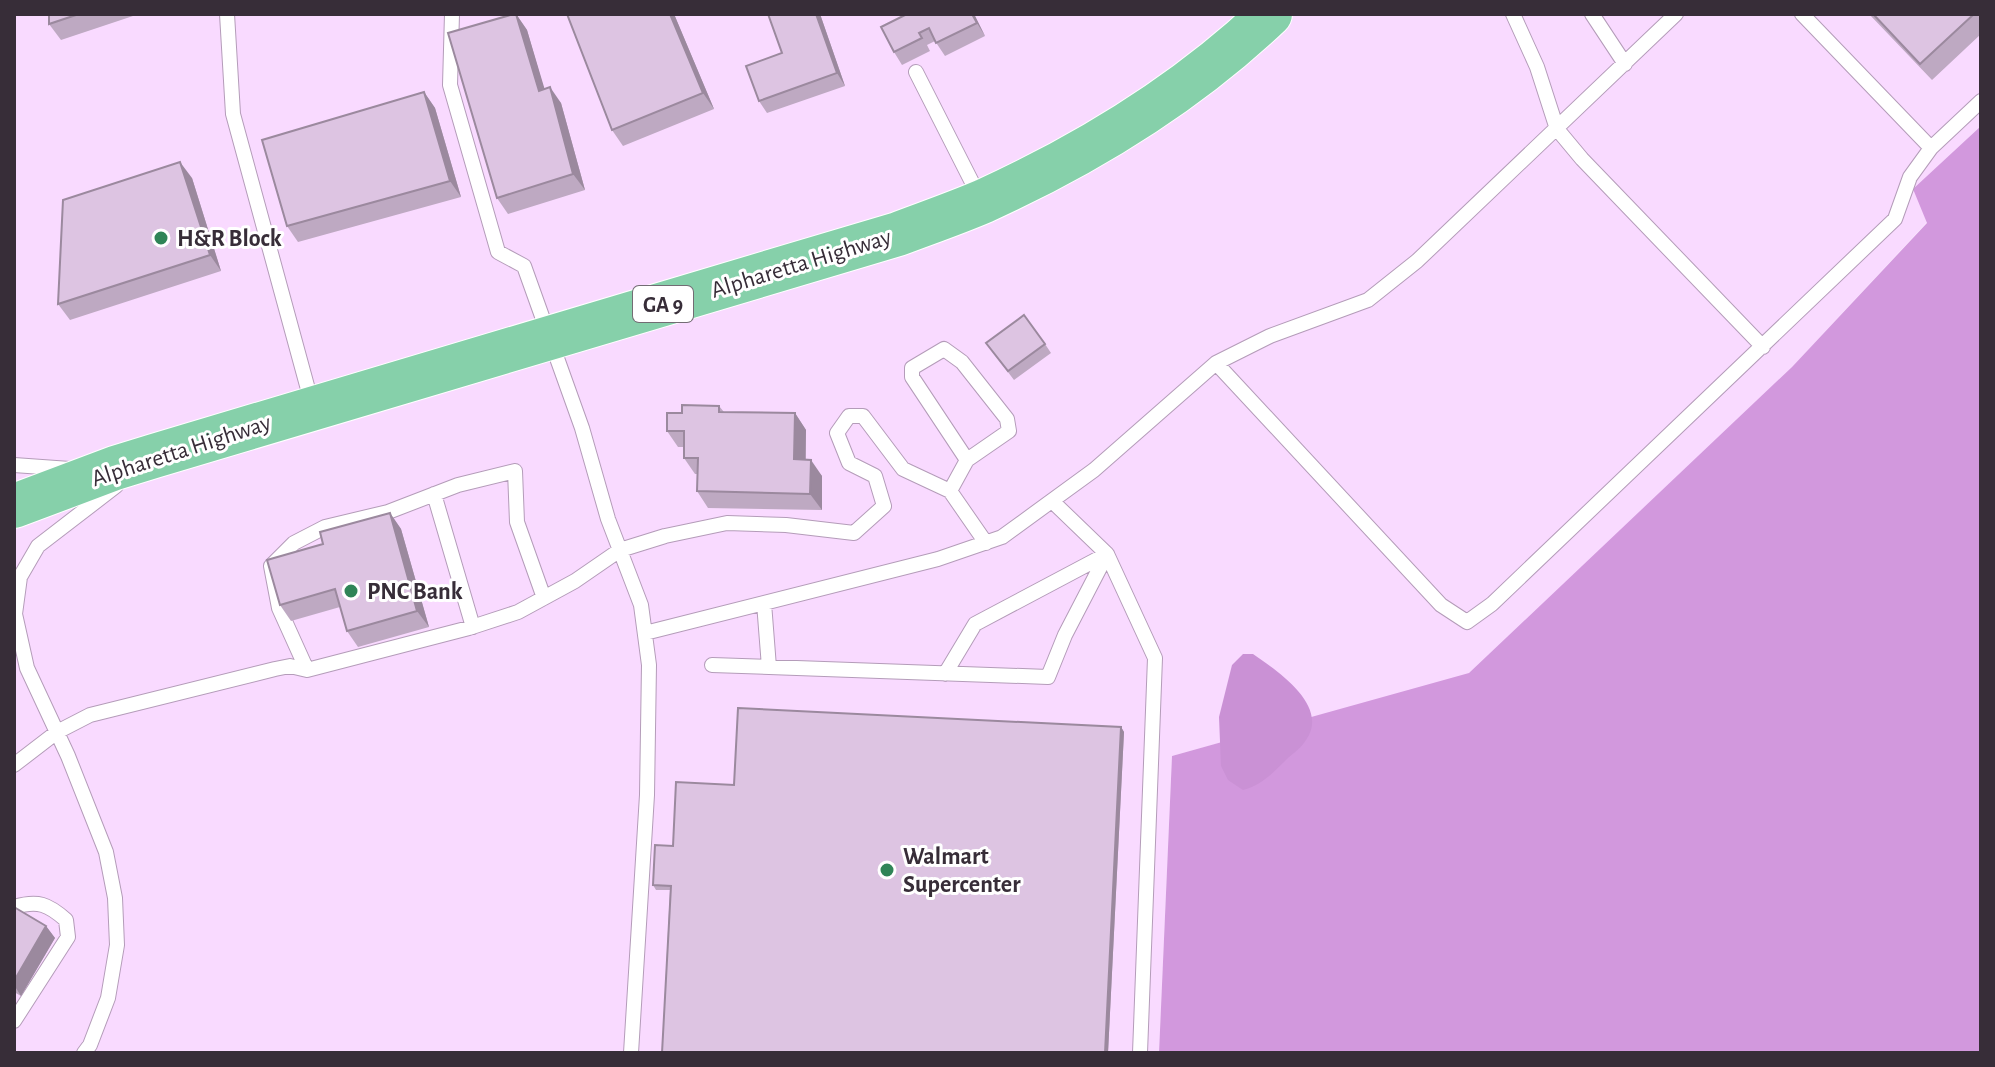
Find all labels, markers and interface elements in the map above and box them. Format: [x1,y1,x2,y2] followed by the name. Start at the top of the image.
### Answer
[708,225,894,303] street label: Alpharetta Highway
[177,227,282,251] place label: H&R Block
[152,229,170,247] marker: H&R Block
[633,286,693,322] road number: GA 9
[89,411,274,491] street label: Alpharetta Highway
[367,580,463,604] place label: PNC Bank
[342,582,360,600] marker: PNC Bank
[903,845,1021,897] place label: Walmart Supercenter
[878,861,896,879] marker: Walmart Supercenter

